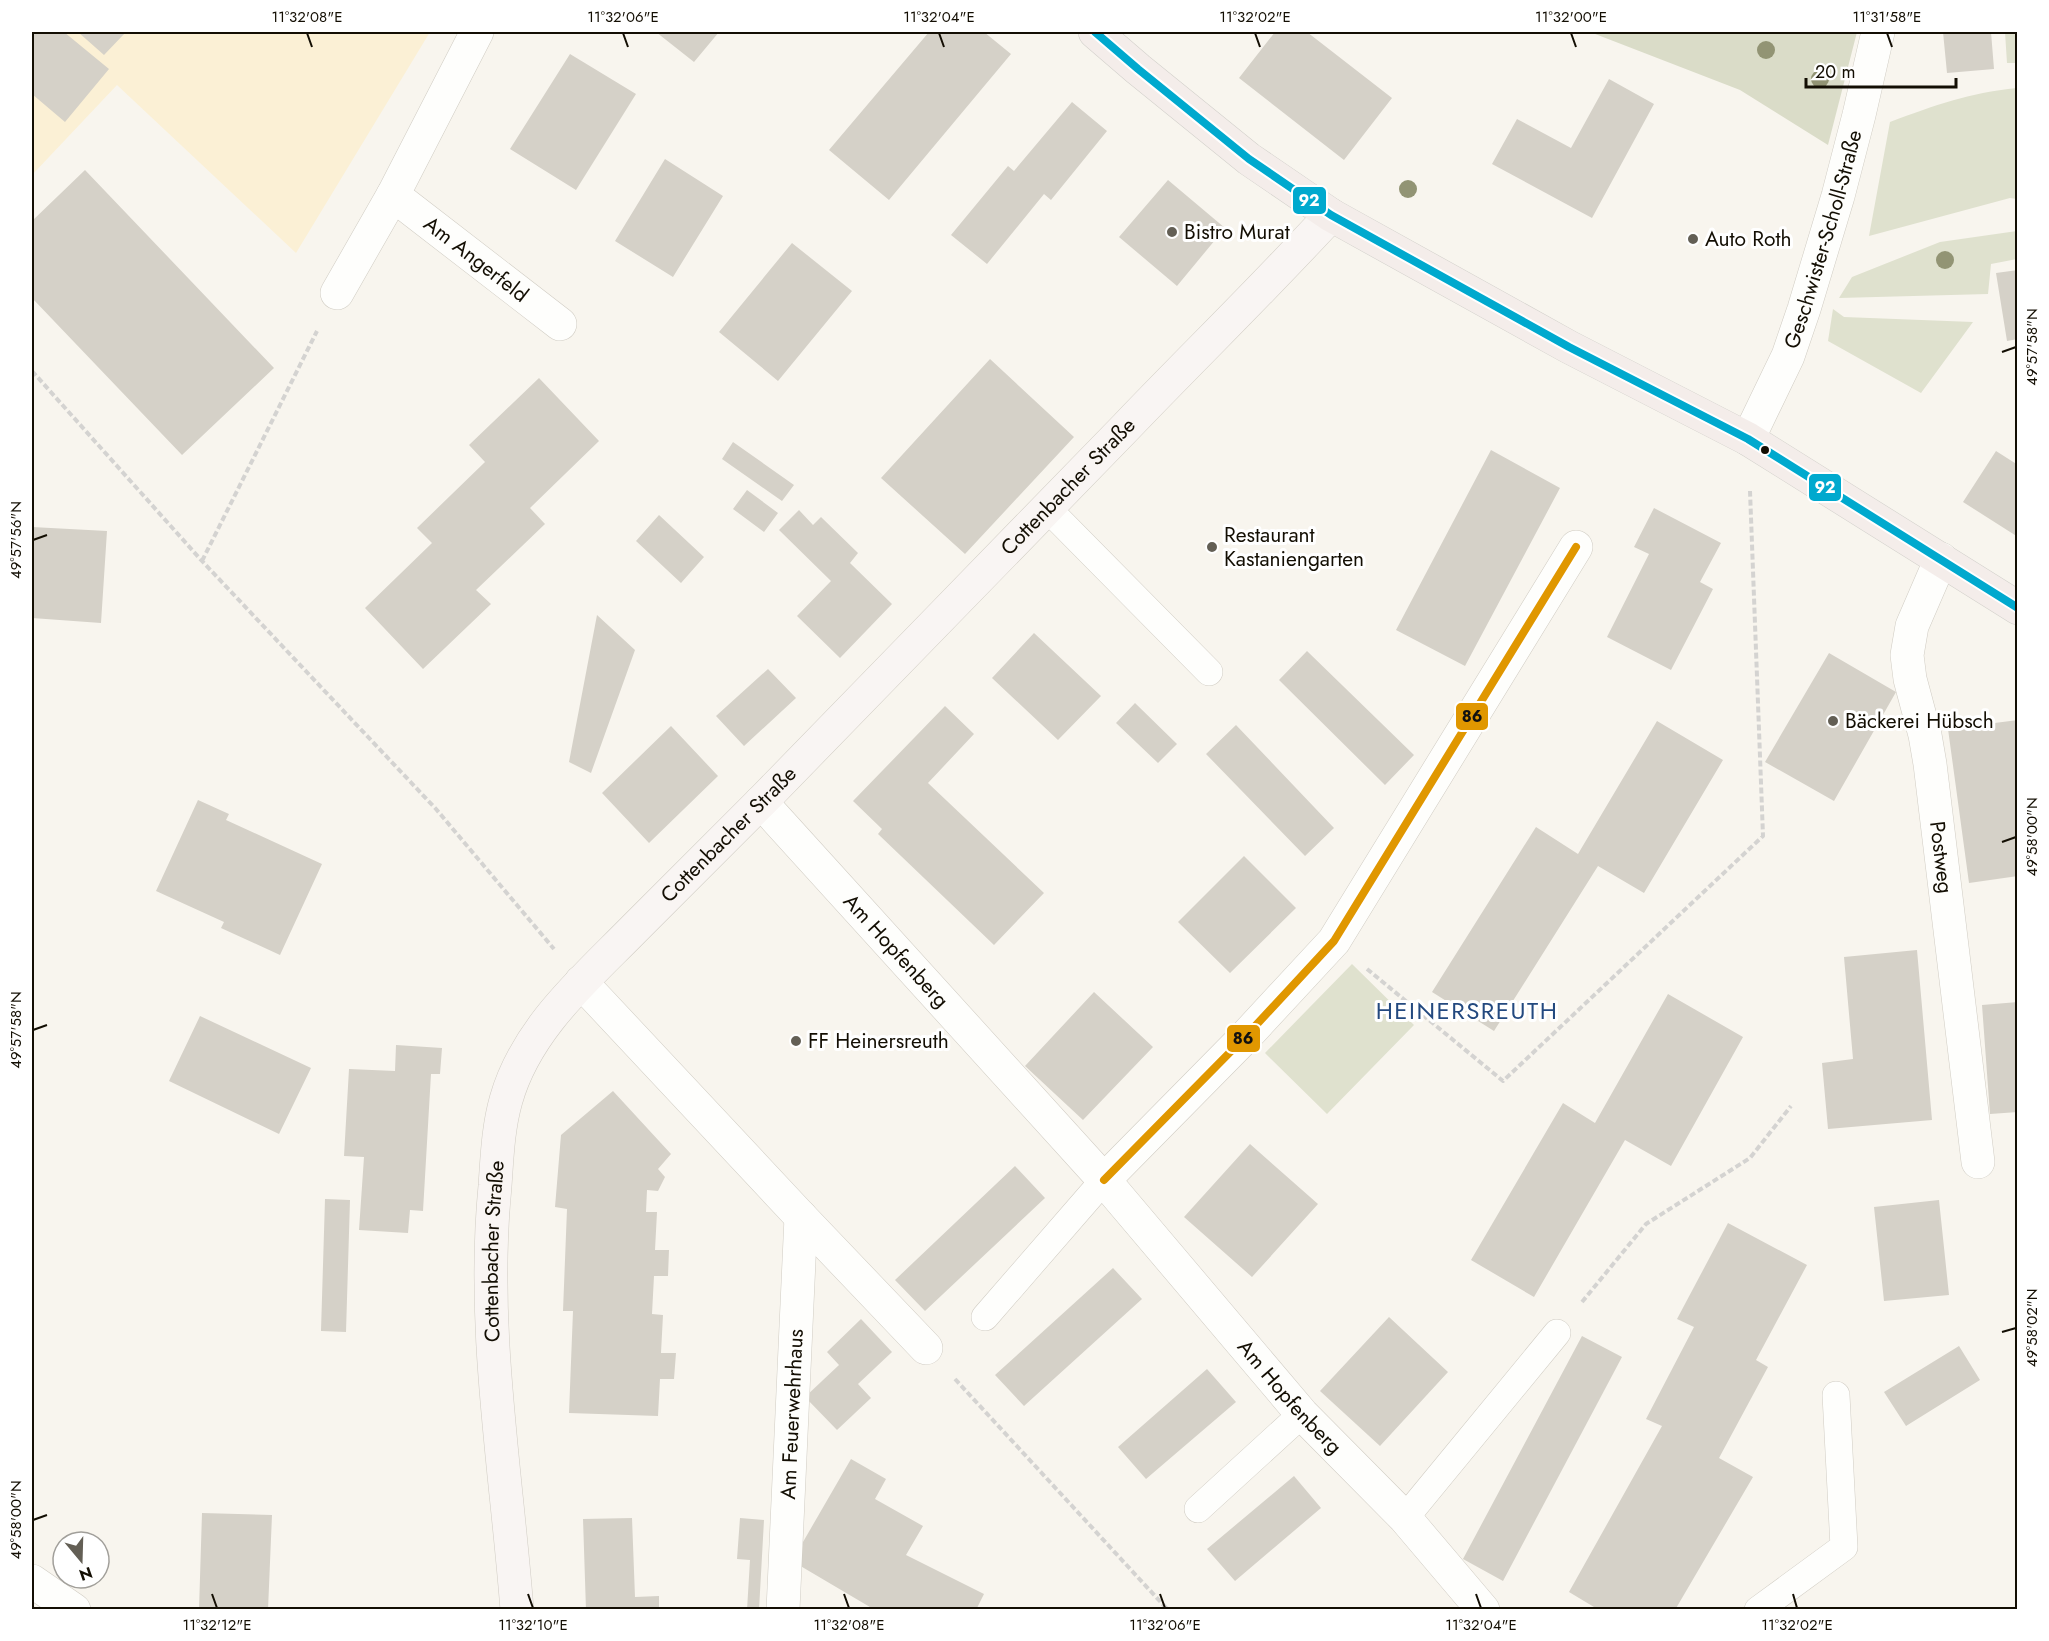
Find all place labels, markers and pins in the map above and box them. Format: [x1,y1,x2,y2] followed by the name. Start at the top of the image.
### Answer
[1184,217,1290,247] place label: Bistro Murat
[1705,224,1792,254] place label: Auto Roth
[1165,225,1179,239] marker: Bistro Murat
[1686,232,1700,246] marker: Auto Roth
[1759,444,1771,456] unlabelled marker
[1224,520,1364,574] place label: Restaurant Kastaniengarten
[1205,540,1219,554] marker: Restaurant Kastaniengarten
[1845,706,1994,736] place label: Bäckerei Hübsch
[1826,714,1840,728] marker: Bäckerei Hübsch
[808,1026,949,1056] place label: FF Heinersreuth
[789,1034,803,1048] marker: FF Heinersreuth

